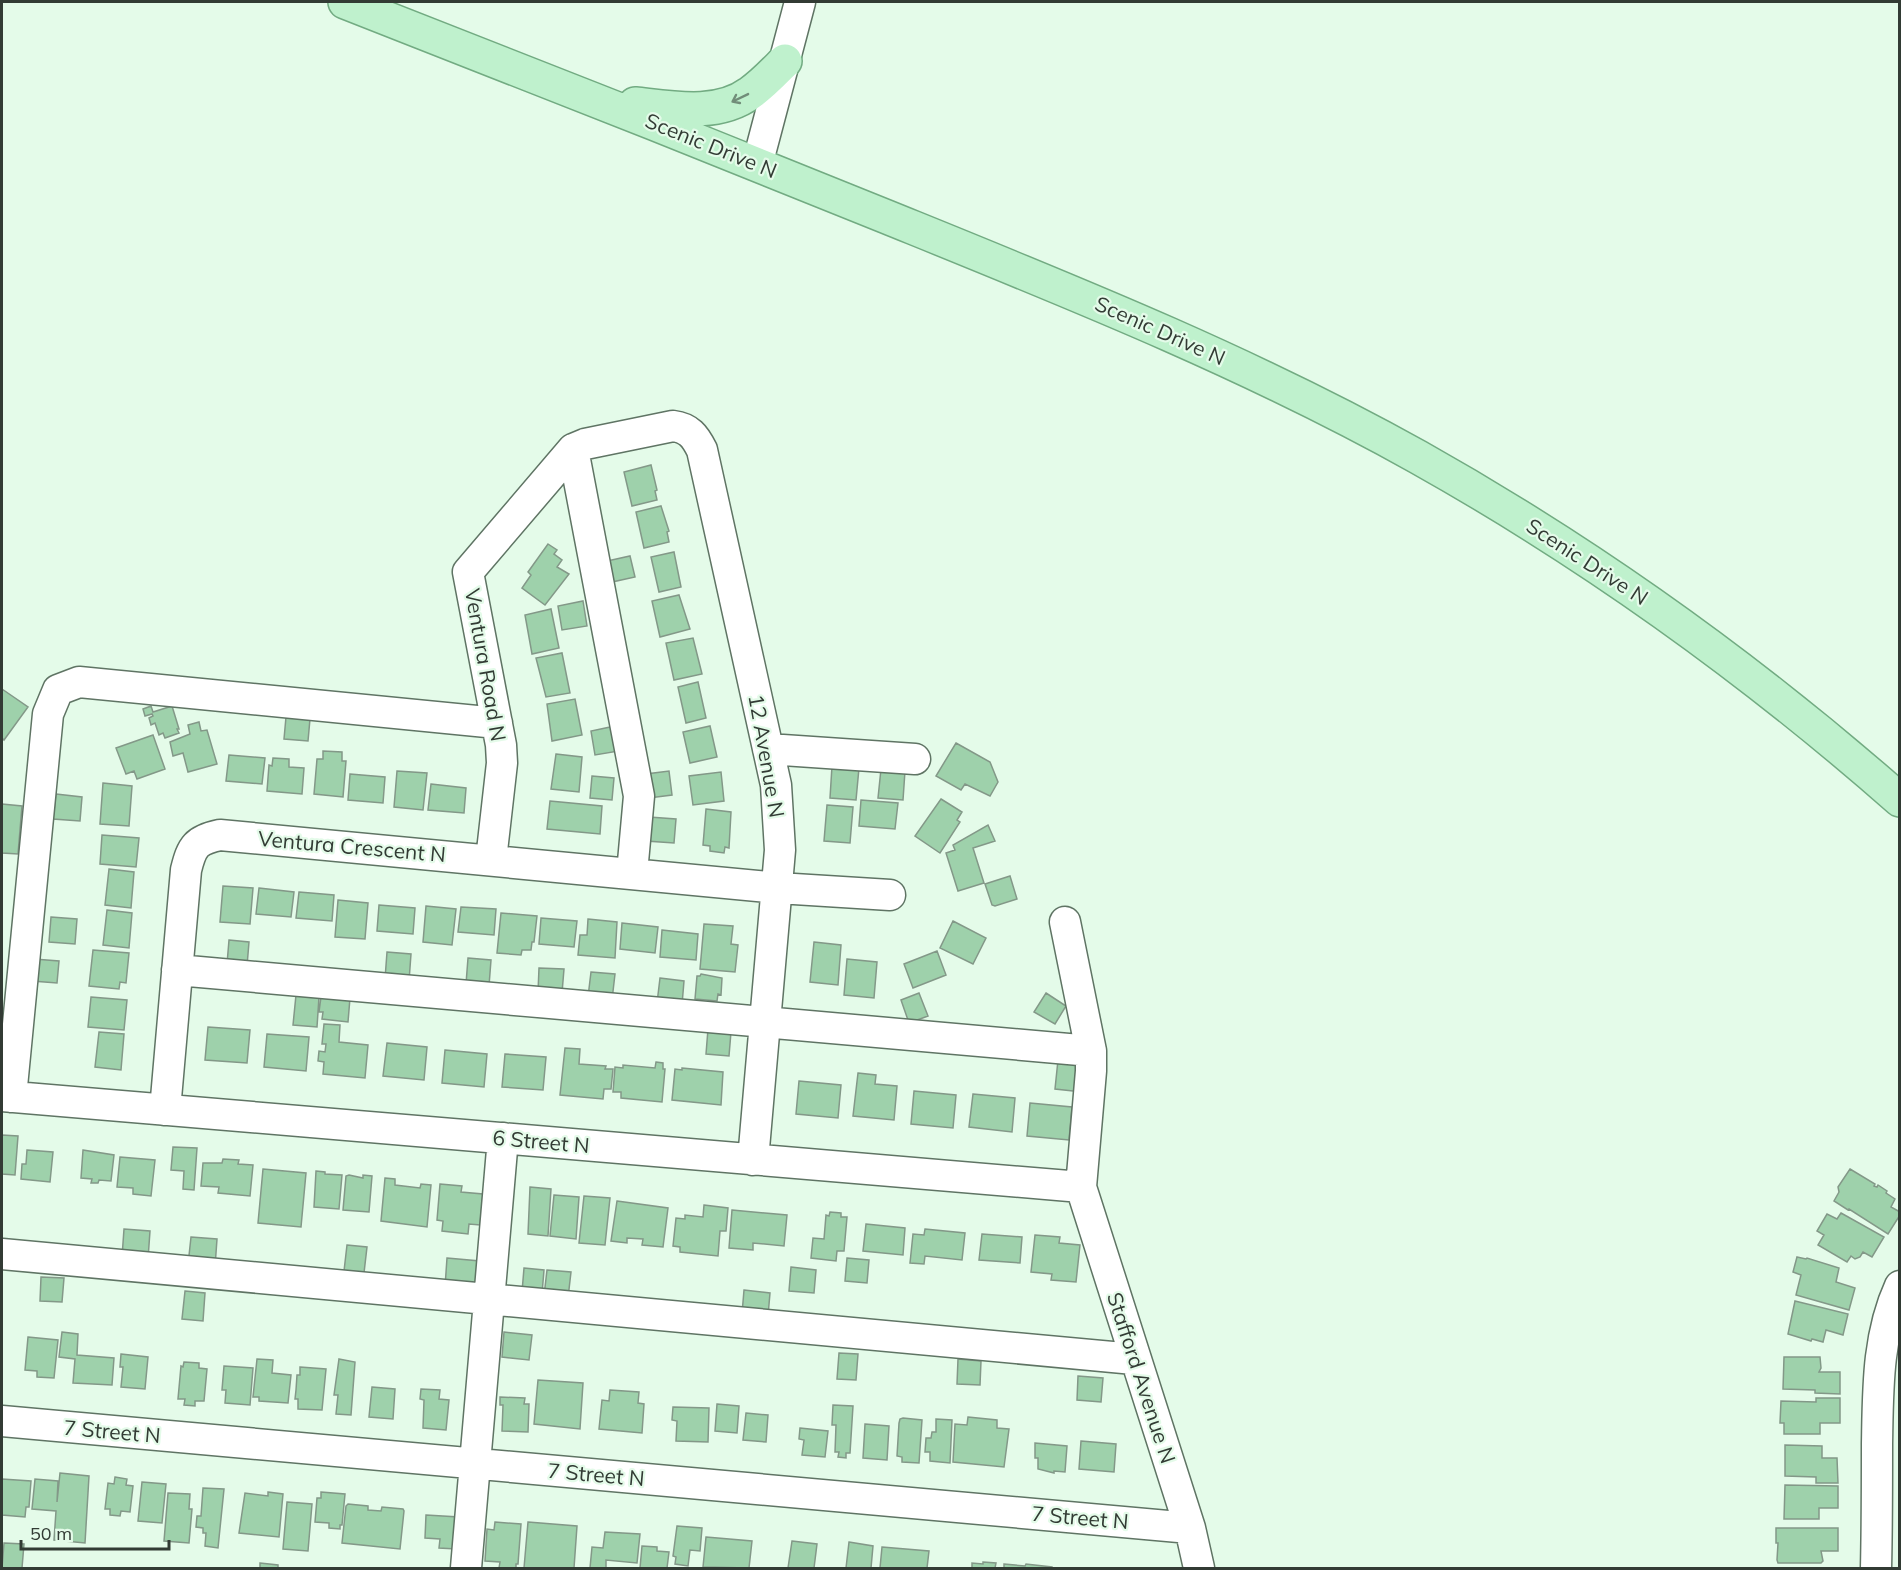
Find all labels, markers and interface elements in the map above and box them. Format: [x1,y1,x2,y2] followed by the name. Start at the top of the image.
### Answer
[732,93,750,105] one-way arrow
[642,107,781,183] street label: Scenic Drive N
[1091,290,1230,370] street label: Scenic Drive N
[1522,512,1653,610] street label: Scenic Drive N
[460,586,512,743] street label: Ventura Road N
[743,692,791,820] street label: 12 Avenue N
[257,825,447,867] street label: Ventura Crescent N
[491,1124,591,1158] street label: 6 Street N
[1102,1289,1182,1467] street label: Stafford Avenue N
[62,1414,162,1448] street label: 7 Street N
[546,1457,646,1491] street label: 7 Street N
[1030,1500,1130,1534] street label: 7 Street N
[21,1513,170,1551] scale bar
[30,1522,72,1545] text: 50 m

